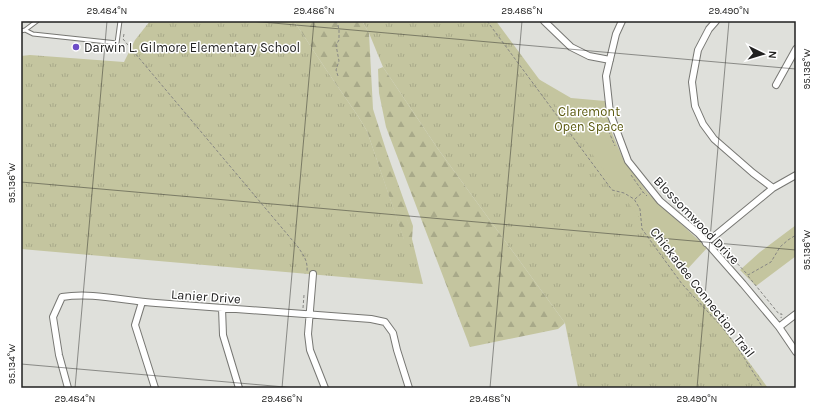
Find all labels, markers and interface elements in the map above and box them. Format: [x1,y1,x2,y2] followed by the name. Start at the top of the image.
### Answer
[87,5,127,17] text: 29.484°N
[293,5,335,17] text: 29.486°N
[501,5,543,17] text: 29.488°N
[709,5,749,17] text: 29.490°N
[743,34,783,74] north arrow
[84,40,300,55] place label: Darwin L. Gilmore Elementary School
[71,42,81,52] marker: Darwin L. Gilmore Elementary School
[801,48,813,89] text: 95.138°W
[766,50,779,59] text: N
[554,104,624,134] park label: Claremont Open Space
[6,163,18,203] text: 95.136°W
[651,173,743,268] street label: Blossomwood Drive
[647,224,758,360] street label: Chickadee Connection Trail
[801,230,813,270] text: 95.136°W
[171,287,242,306] street label: Lanier Drive
[6,344,18,384] text: 95.134°W
[55,393,95,405] text: 29.484°N
[261,393,303,405] text: 29.486°N
[469,393,511,405] text: 29.488°N
[677,393,717,405] text: 29.490°N

